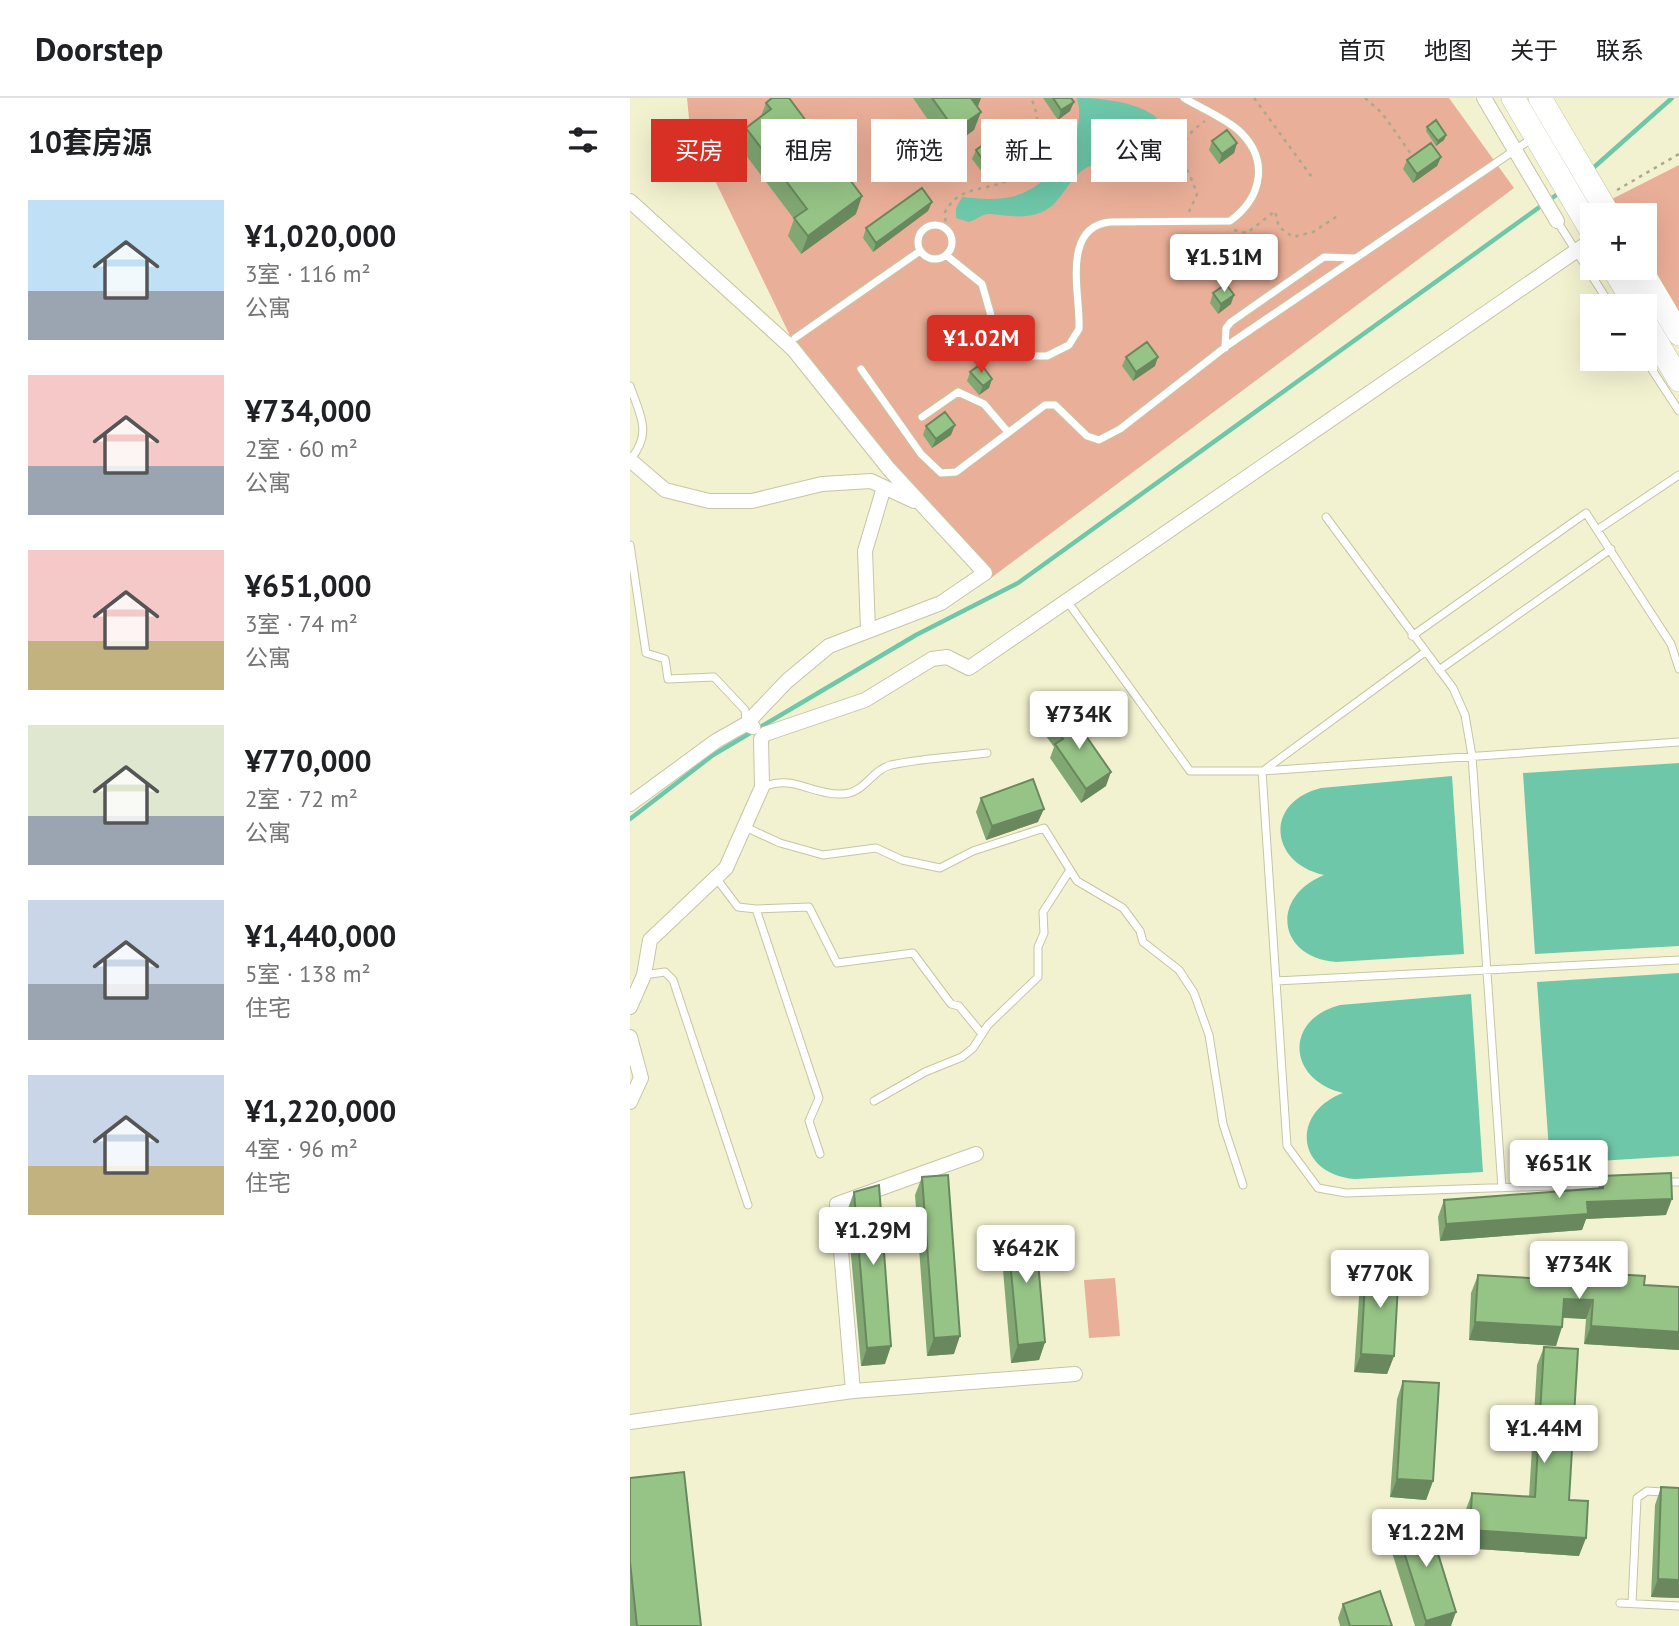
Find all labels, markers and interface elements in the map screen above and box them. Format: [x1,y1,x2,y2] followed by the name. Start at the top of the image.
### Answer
[35,27,163,70] text: Doorstep
[1338,35,1386,66] text: 首页
[1424,35,1472,66] text: 地图
[1510,35,1558,66] text: 关于
[1596,35,1644,66] text: 联系
[651,119,747,182] chip: 买房
[761,119,857,182] chip: 租房
[871,119,967,182] chip: 筛选
[981,119,1077,182] chip: 新上
[1091,119,1187,182] chip: 公寓
[564,121,602,159] icon: filters
[28,122,152,161] text: 10套房源
[1580,203,1657,371] map controls
[1580,203,1657,280] button: +
[245,216,396,255] text: ¥1,020,000
[84,228,168,312] icon: home
[1167,234,1281,294] pin: ¥1.51M
[1186,242,1262,271] text: ¥1.51M
[245,259,370,288] text: 3室 · 116 m²
[245,293,291,322] text: 公寓
[1580,294,1657,371] button: −
[924,316,1038,375] pin: ¥1.02M
[943,323,1019,352] text: ¥1.02M
[245,391,372,430] text: ¥734,000
[84,403,168,487] icon: home
[245,434,358,463] text: 2室 · 60 m²
[245,468,291,497] text: 公寓
[245,566,372,605] text: ¥651,000
[84,578,168,662] icon: home
[245,609,358,638] text: 3室 · 74 m²
[245,643,291,672] text: 公寓
[1030,692,1128,751] pin: ¥734K
[1046,699,1112,728] text: ¥734K
[245,741,372,780] text: ¥770,000
[84,753,168,837] icon: home
[245,784,358,813] text: 2室 · 72 m²
[245,818,291,847] text: 公寓
[245,916,396,955] text: ¥1,440,000
[84,928,168,1012] icon: home
[245,959,370,988] text: 5室 · 138 m²
[245,993,291,1022] text: 住宅
[245,1091,396,1130] text: ¥1,220,000
[84,1103,168,1187] icon: home
[245,1134,358,1163] text: 4室 · 96 m²
[1510,1140,1608,1200] pin: ¥651K
[1526,1148,1592,1177] text: ¥651K
[245,1168,291,1197] text: 住宅
[816,1208,930,1267] pin: ¥1.29M
[835,1215,911,1244] text: ¥1.29M
[977,1226,1075,1285] pin: ¥642K
[993,1233,1059,1262] text: ¥642K
[1530,1242,1628,1301] pin: ¥734K
[1546,1249,1612,1278] text: ¥734K
[1331,1250,1429,1310] pin: ¥770K
[1347,1258,1413,1287] text: ¥770K
[1487,1406,1601,1465] pin: ¥1.44M
[1506,1413,1582,1442] text: ¥1.44M
[1369,1510,1483,1569] pin: ¥1.22M
[1388,1517,1464,1546] text: ¥1.22M

